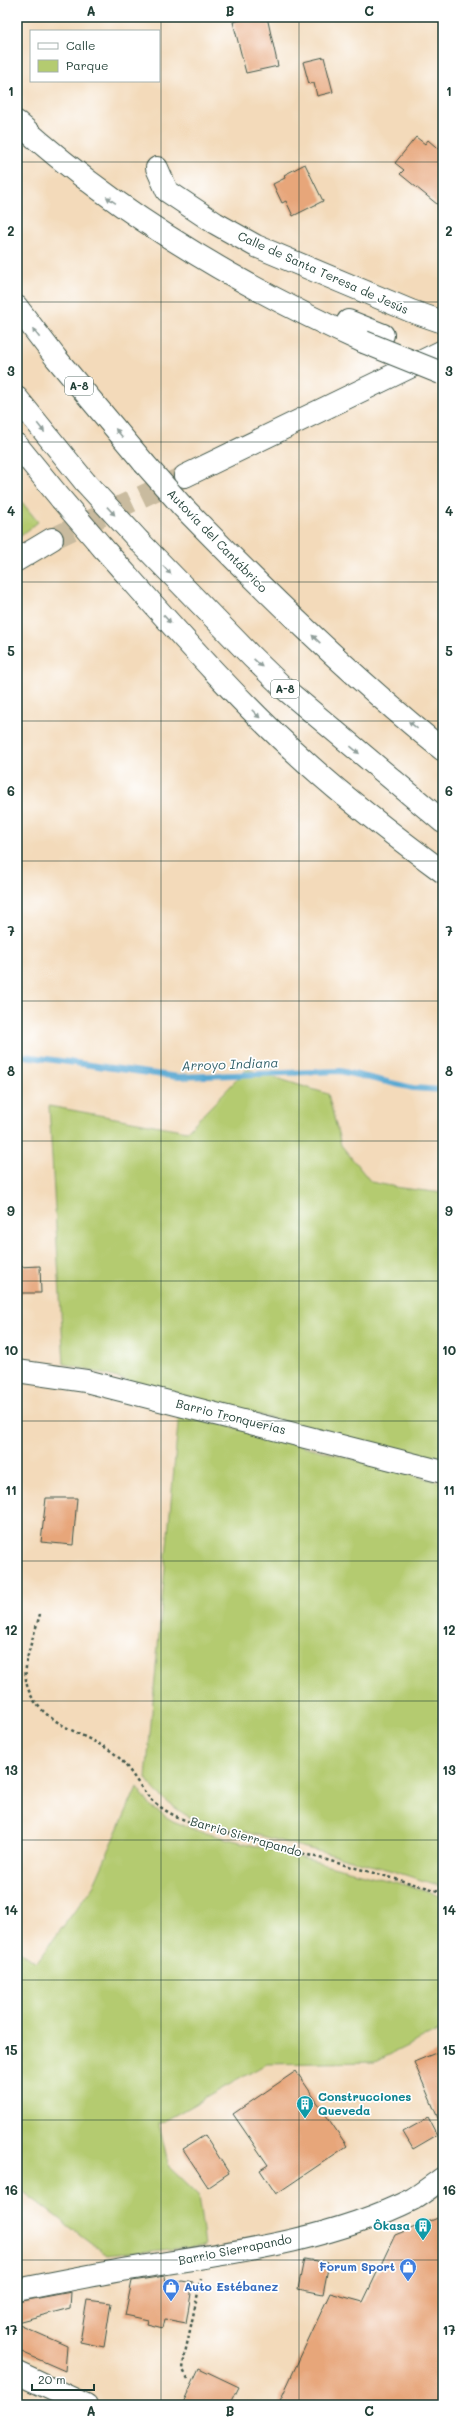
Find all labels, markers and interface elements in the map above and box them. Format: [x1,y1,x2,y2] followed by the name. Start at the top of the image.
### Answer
[86,2,96,19] text: A
[226,2,235,19] text: B
[364,2,374,19] text: C
[30,30,160,82] legend
[66,37,96,53] text: Calle
[66,57,109,73] text: Parque
[8,82,14,99] text: 1
[446,82,452,99] text: 1
[105,196,116,204] one-way arrow
[7,222,15,239] text: 2
[445,222,453,239] text: 2
[235,227,412,317] street label: Calle de Santa Teresa de Jesús
[32,327,41,338] one-way arrow
[7,362,15,379] text: 3
[445,362,453,379] text: 3
[65,377,93,395] road number: A-8
[37,423,46,434] one-way arrow
[114,428,123,438] one-way arrow
[164,485,271,595] street label: Autovía del Cantábrico
[7,502,15,519] text: 4
[445,502,453,519] text: 4
[107,506,116,516] one-way arrow
[162,565,172,575] one-way arrow
[162,614,171,624] one-way arrow
[311,634,321,644] one-way arrow
[7,642,15,659] text: 5
[445,642,453,659] text: 5
[253,658,263,668] one-way arrow
[271,680,299,698] road number: A-8
[251,709,261,719] one-way arrow
[407,721,418,730] one-way arrow
[349,745,360,754] one-way arrow
[7,782,15,799] text: 6
[445,782,453,799] text: 6
[7,922,15,939] text: 7
[445,922,453,939] text: 7
[181,1053,279,1074] water label: Arroyo Indiana
[7,1062,15,1079] text: 8
[445,1062,453,1079] text: 8
[7,1202,15,1219] text: 9
[445,1202,453,1219] text: 9
[4,1341,18,1358] text: 10
[442,1341,456,1358] text: 10
[175,1395,288,1437] street label: Barrio Tronquerías
[5,1481,17,1498] text: 11
[443,1481,455,1498] text: 11
[4,1621,18,1638] text: 12
[442,1621,456,1638] text: 12
[4,1761,18,1778] text: 13
[442,1761,456,1778] text: 13
[189,1812,304,1860] street label: Barrio Sierrapando
[4,1901,18,1918] text: 14
[442,1901,456,1918] text: 14
[4,2041,18,2058] text: 15
[442,2041,456,2058] text: 15
[318,2088,411,2118] place label: Construcciones Queveda
[295,2094,315,2119] building icon: Construcciones Queveda
[4,2181,18,2198] text: 16
[442,2181,456,2198] text: 16
[413,2216,433,2241] building icon: Ôkasa
[373,2217,410,2233] place label: Ôkasa
[177,2230,293,2268] street label: Barrio Sierrapando
[398,2257,418,2282] shop icon: Forum Sport
[319,2258,395,2274] place label: Forum Sport
[161,2277,181,2302] shop icon: Auto Estébanez
[184,2278,278,2294] place label: Auto Estébanez
[4,2321,18,2338] text: 17
[442,2321,456,2338] text: 17
[32,2366,94,2392] scale bar
[38,2371,66,2387] text: 20 m
[86,2402,96,2419] text: A
[226,2402,235,2419] text: B
[364,2402,374,2419] text: C

